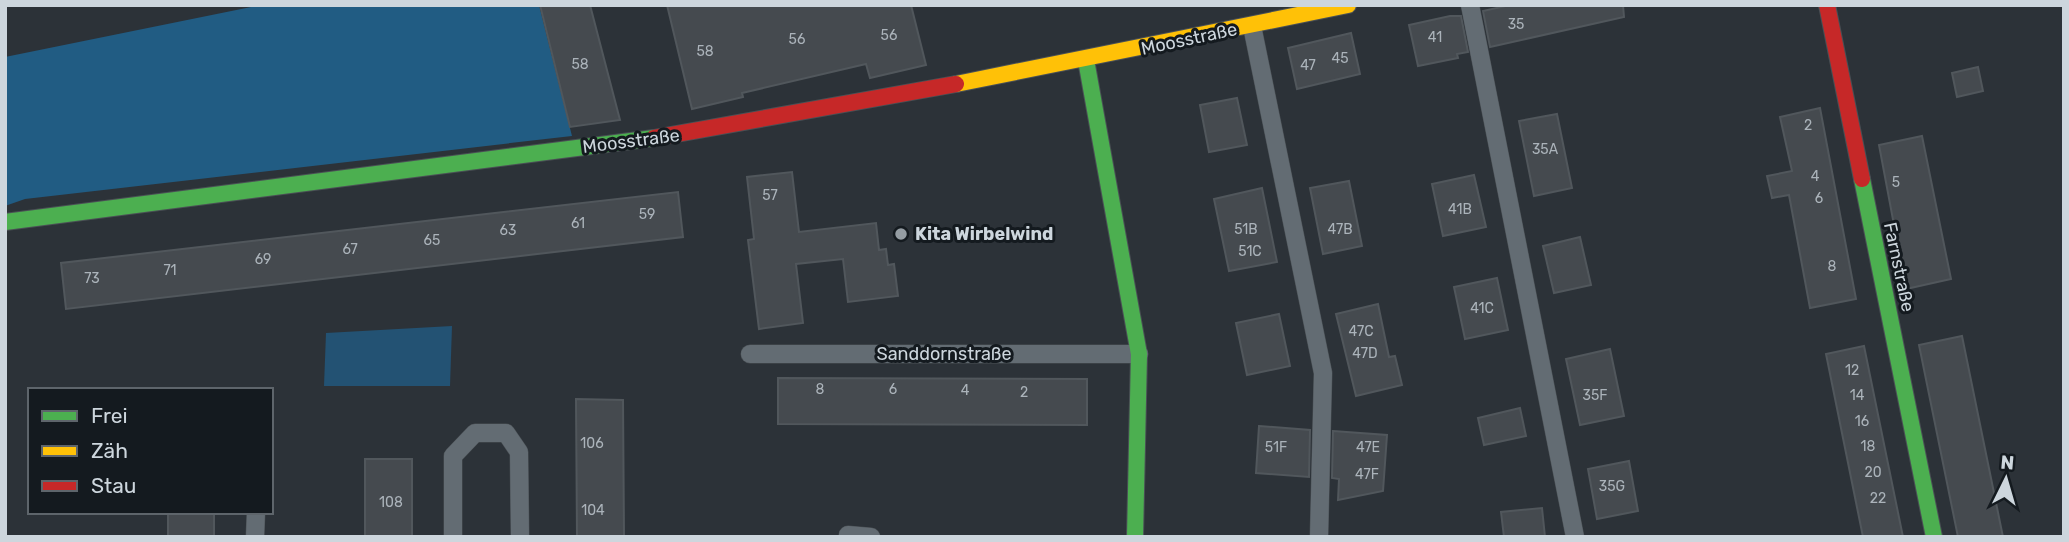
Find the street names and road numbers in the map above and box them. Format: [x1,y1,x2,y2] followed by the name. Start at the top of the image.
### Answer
[1139,18,1239,60] street label: Moosstraße
[581,124,681,158] street label: Moosstraße
[1879,220,1919,314] street label: Farnstraße
[876,343,1012,365] street label: Sanddornstraße

